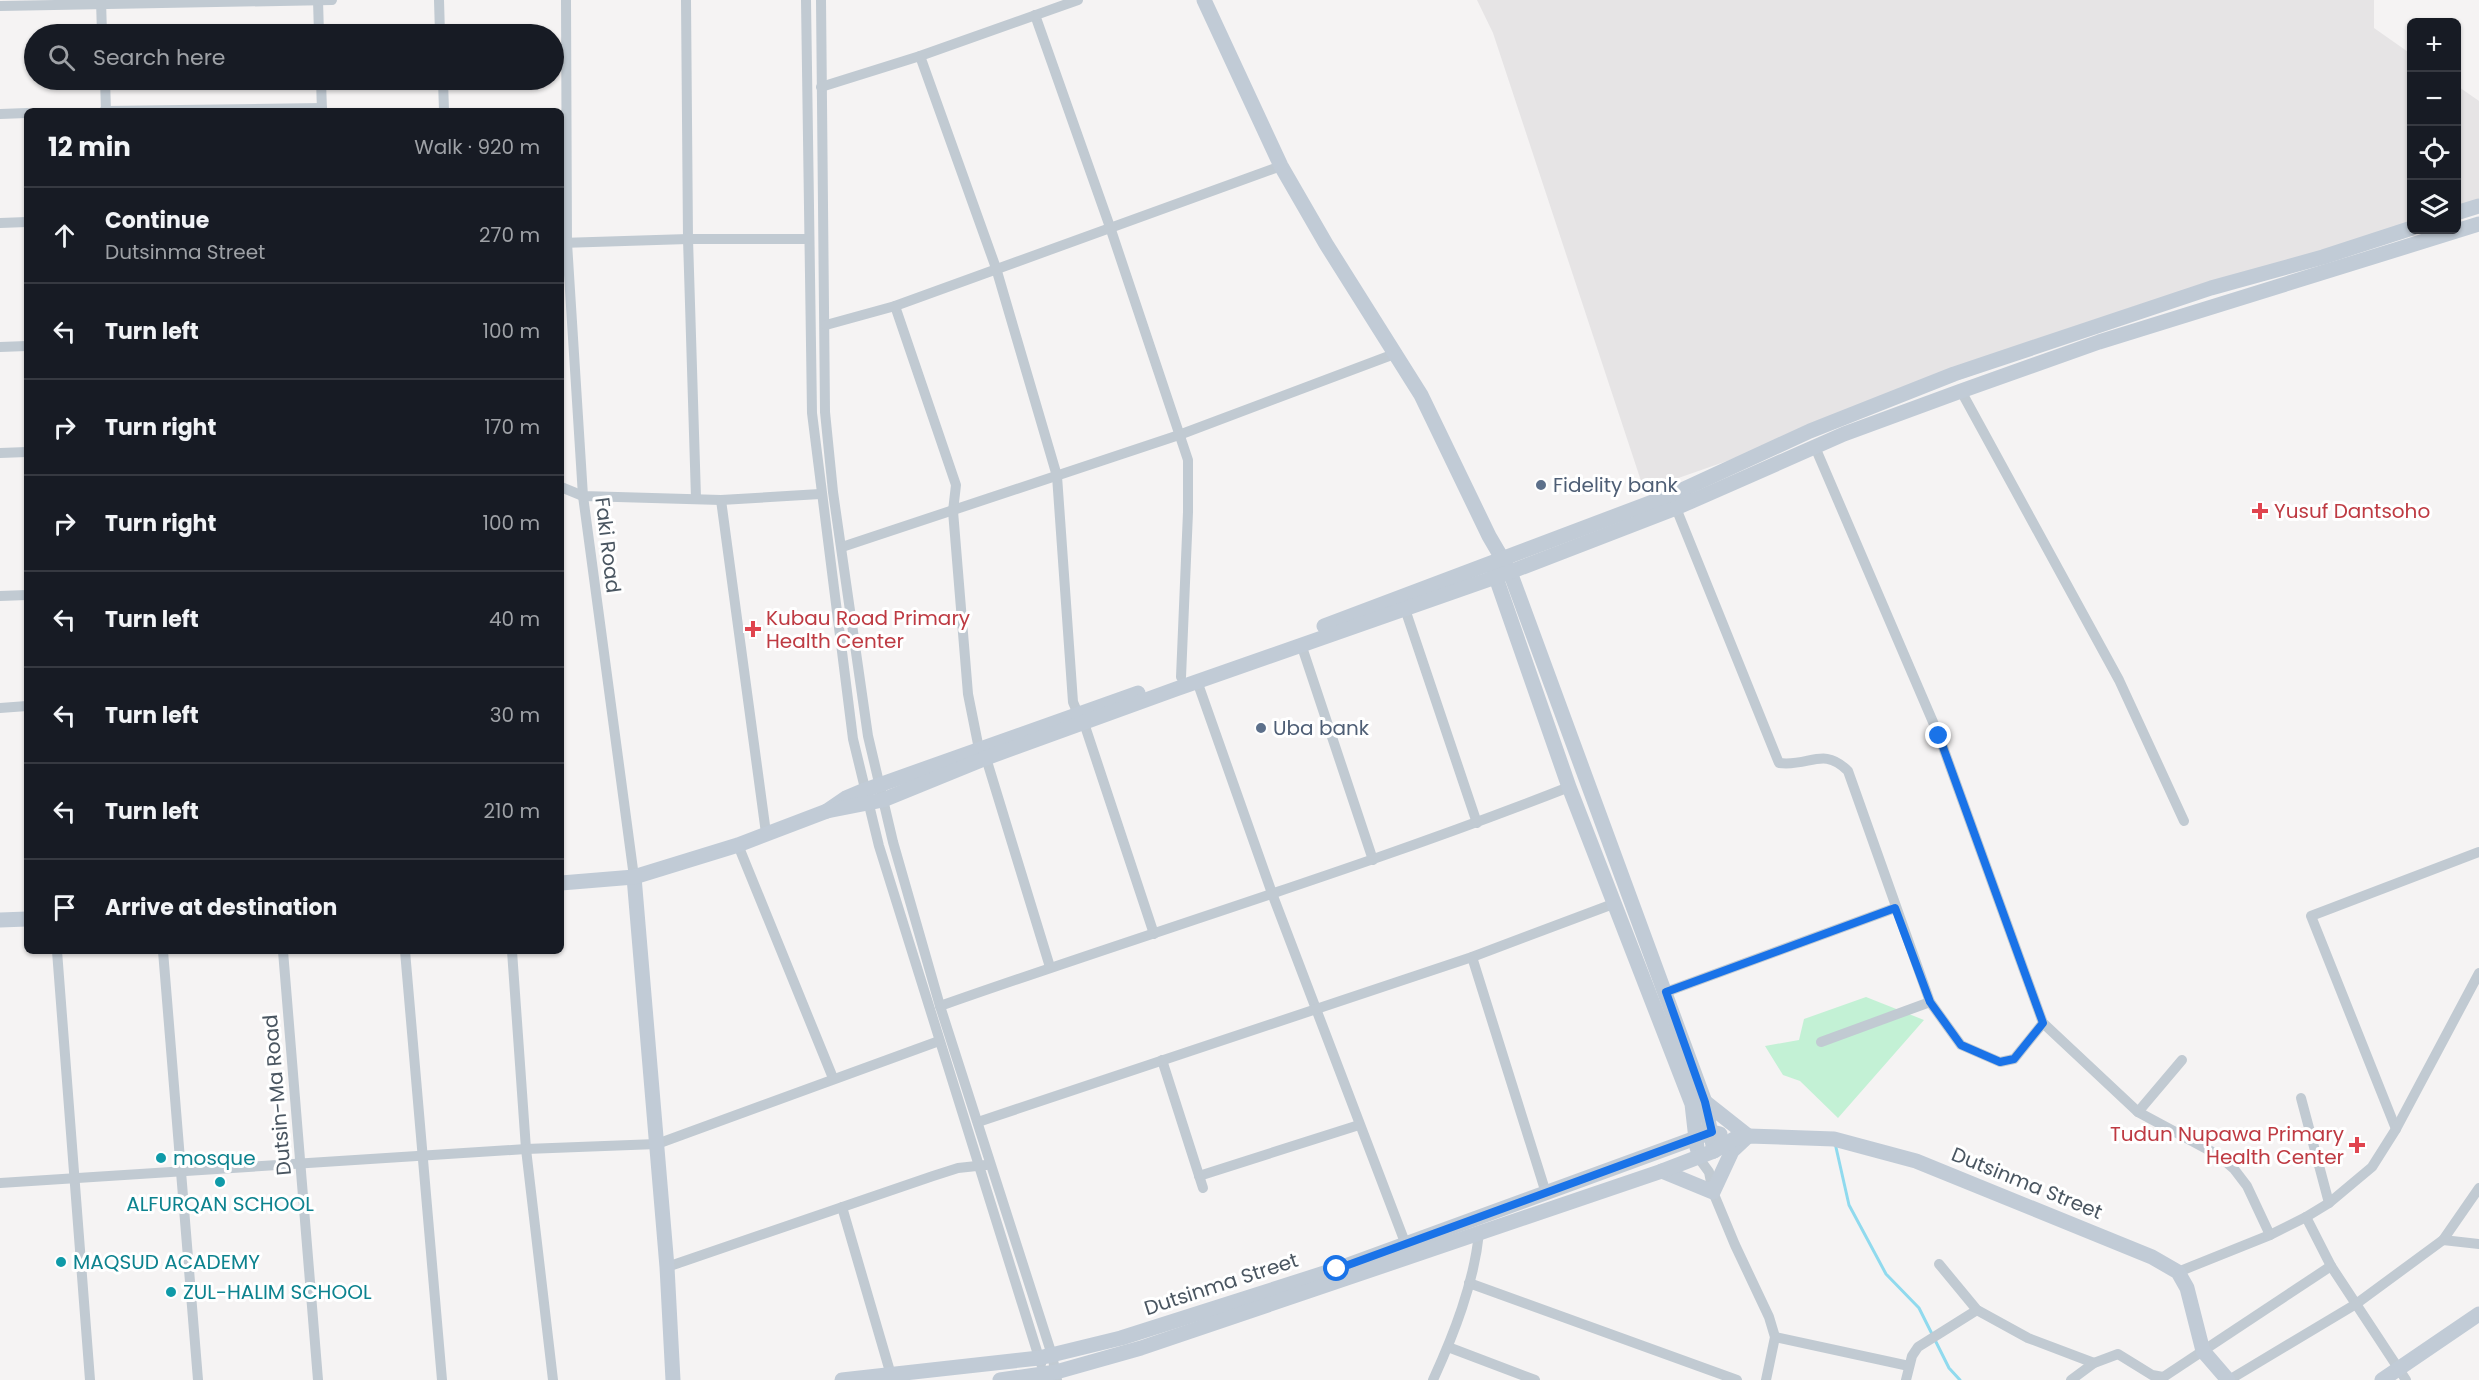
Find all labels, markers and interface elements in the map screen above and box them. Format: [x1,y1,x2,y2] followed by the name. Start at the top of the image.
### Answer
[2407,18,2461,234] map controls
[2407,18,2461,72] button: +
[24,24,564,90] search box
[45,41,78,74] icon: search
[93,42,226,73] text: Search here
[2407,72,2461,126] button: −
[2407,126,2461,180] button: locate
[48,129,131,165] text: 12 min
[414,133,540,161] text: Walk · 920 m
[2407,180,2461,234] button: layers
[105,205,209,236] text: Continue
[48,219,81,252] icon: ahead
[479,221,540,249] text: 270 m
[105,238,265,266] text: Dutsinma Street
[48,315,81,348] icon: left
[105,316,199,347] text: Turn left
[483,317,540,345] text: 100 m
[48,411,81,444] icon: right
[105,412,216,443] text: Turn right
[484,413,540,441] text: 170 m
[1553,471,1678,499] place label: Fidelity bank
[1534,478,1548,492] marker: Fidelity bank
[588,496,628,594] street label: Faki Road
[2274,497,2430,525] place label: Yusuf Dantsoho
[2251,502,2269,520] marker: Yusuf Dantsoho
[48,507,81,540] icon: right
[105,508,216,539] text: Turn right
[483,509,540,537] text: 100 m
[48,603,81,636] icon: left
[105,604,199,635] text: Turn left
[766,604,970,655] place label: Kubau Road Primary Health Center
[489,605,540,633] text: 40 m
[744,620,762,638] marker: Kubau Road Primary Health Center
[48,699,81,732] icon: left
[105,700,199,731] text: Turn left
[490,701,540,729] text: 30 m
[1273,714,1370,742] place label: Uba bank
[1254,721,1268,735] marker: Uba bank
[1925,722,1951,748] route end
[48,795,81,828] icon: left
[105,796,199,827] text: Turn left
[484,797,540,825] text: 210 m
[48,891,81,924] icon: arrive
[105,892,337,923] text: Arrive at destination
[256,1013,298,1177] street label: Dutsin-Ma Road
[2110,1120,2344,1171] place label: Tudun Nupawa Primary Health Center
[2348,1136,2366,1154] marker: Tudun Nupawa Primary Health Center
[1947,1140,2107,1226] street label: Dutsinma Street
[173,1144,256,1172] place label: mosque
[154,1151,168,1165] marker: mosque
[213,1175,227,1189] marker: ALFURQAN SCHOOL
[126,1190,314,1218] place label: ALFURQAN SCHOOL
[1140,1246,1302,1322] street label: Dutsinma Street
[73,1248,260,1276] place label: MAQSUD ACADEMY
[54,1255,68,1269] marker: MAQSUD ACADEMY
[1323,1255,1349,1281] route start
[183,1278,372,1306] place label: ZUL-HALIM SCHOOL
[164,1285,178,1299] marker: ZUL-HALIM SCHOOL

